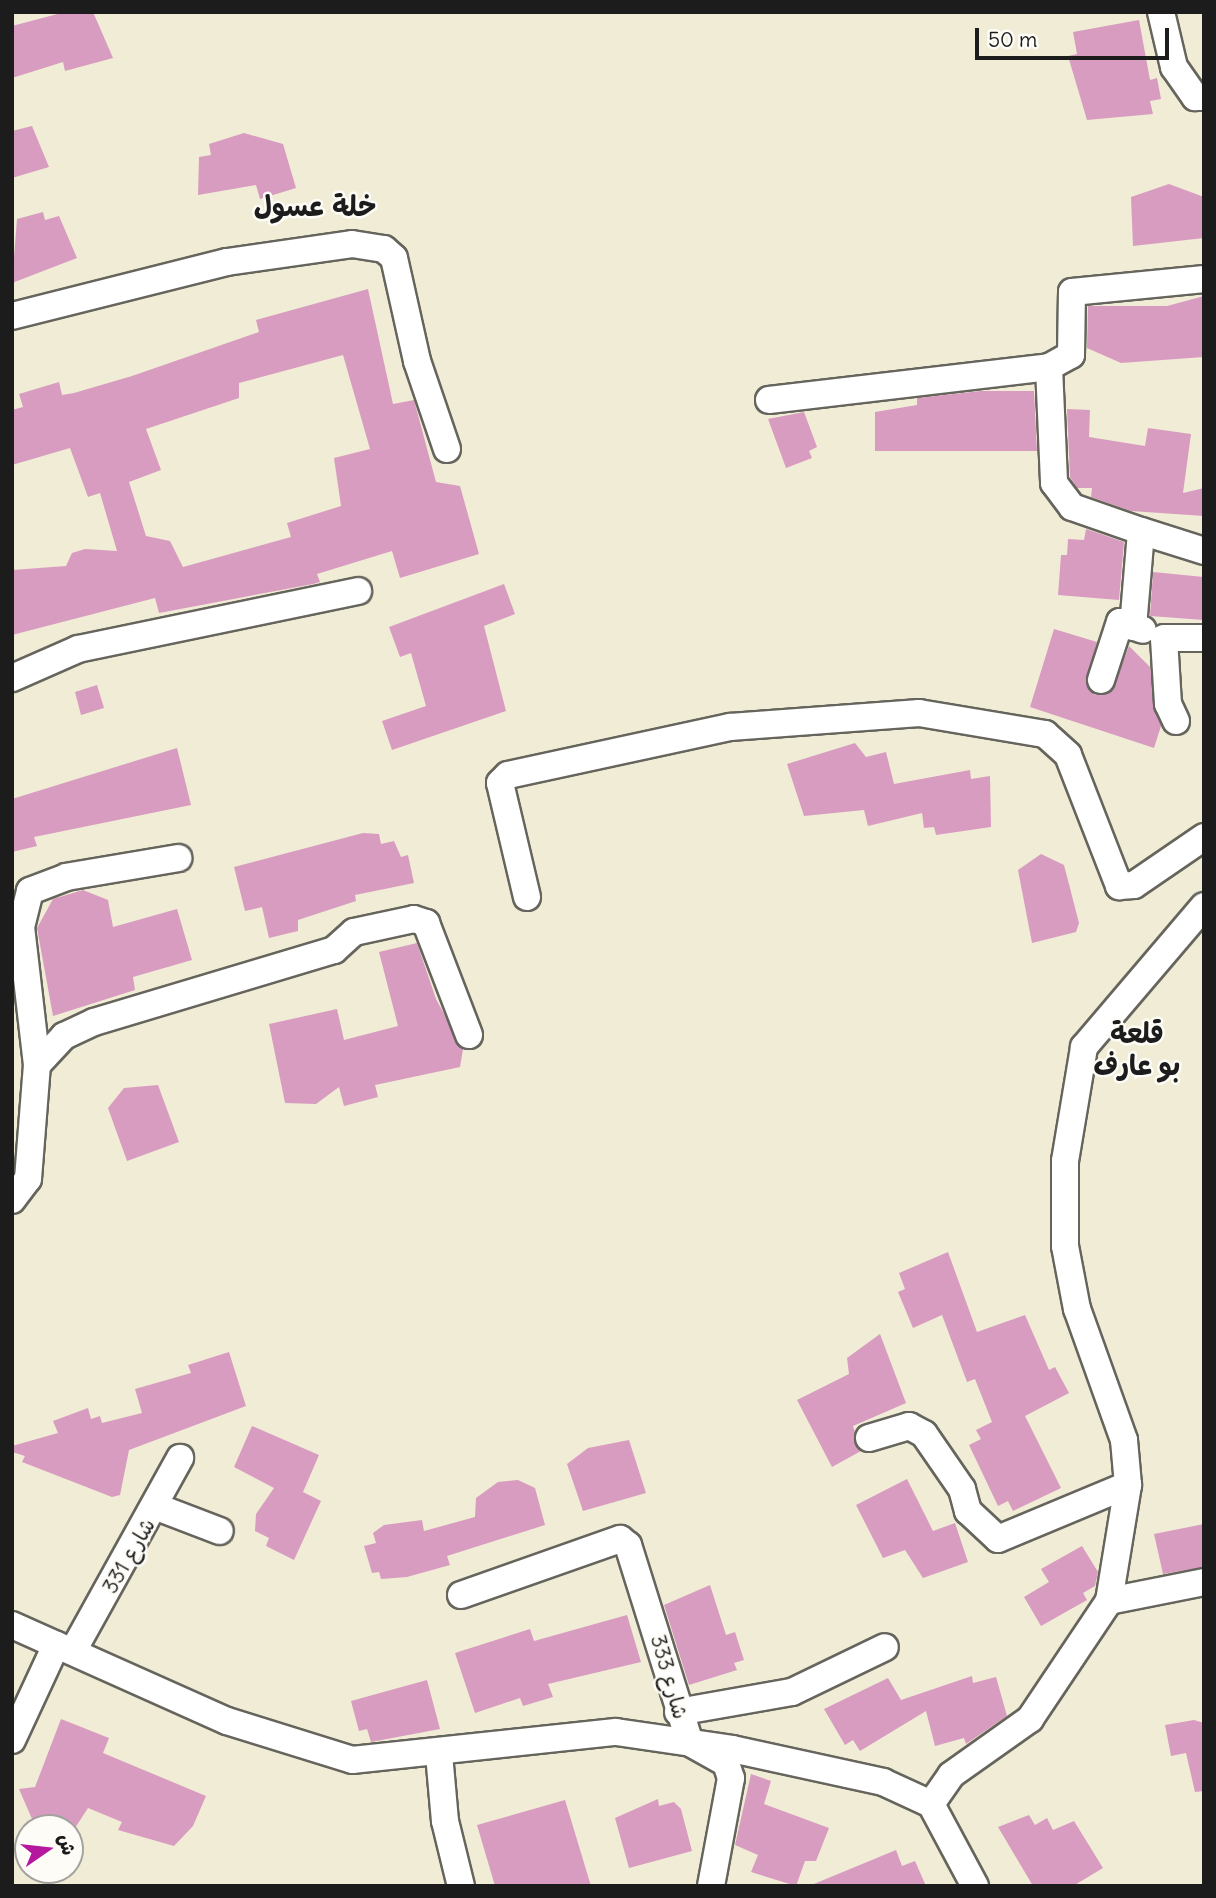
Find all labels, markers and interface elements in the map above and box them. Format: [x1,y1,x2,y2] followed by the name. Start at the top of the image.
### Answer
[978,14,1172,58] scale bar
[988,26,1037,53] text: 50 m
[254,189,376,223] district label: خلة عسول
[1094,1016,1180,1082] district label: قلعة بو عارف
[97,1514,161,1598] street label: شارع 331
[645,1632,693,1722] street label: شارع 333
[14,1814,84,1884] north arrow
[53,1831,82,1857] text: ش

